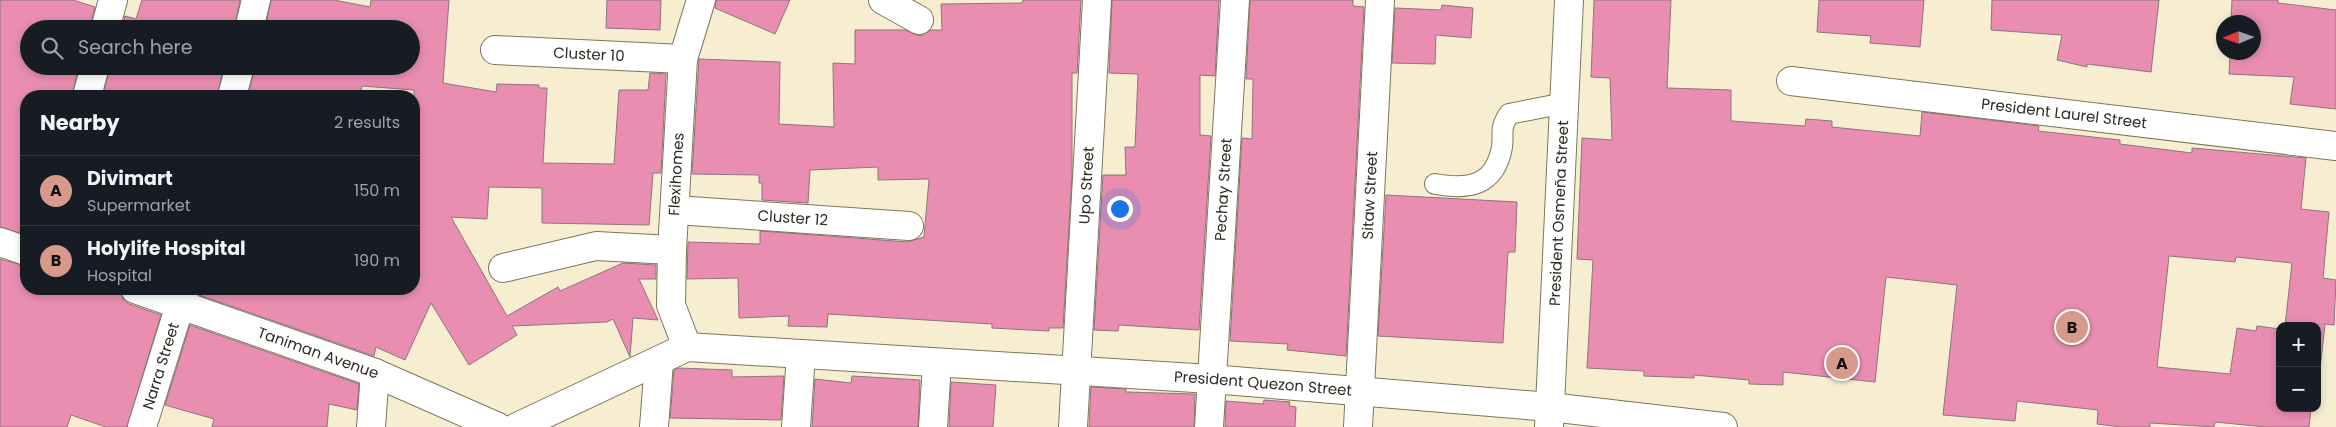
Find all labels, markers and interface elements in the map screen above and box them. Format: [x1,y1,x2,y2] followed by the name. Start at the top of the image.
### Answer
[2216,15,2261,60] north arrow
[20,20,420,75] search box
[38,34,66,62] icon: search
[78,34,192,61] text: Search here
[553,42,625,66] street label: Cluster 10
[1980,93,2148,133] street label: President Laurel Street
[40,108,120,137] text: Nearby
[334,111,400,134] text: 2 results
[1544,120,1573,307] street label: President Osmeña Street
[663,132,689,216] street label: Flexihomes
[1209,137,1237,242] street label: Pechay Street
[1073,146,1099,225] street label: Upo Street
[1357,151,1382,240] street label: Sitaw Street
[87,165,173,192] text: Divimart
[50,179,62,202] text: A
[354,179,400,202] text: 150 m
[87,194,191,217] text: Supermarket
[1107,196,1133,222] your location
[757,205,829,230] street label: Cluster 12
[87,235,246,262] text: Holylife Hospital
[51,249,61,272] text: B
[354,249,400,272] text: 190 m
[87,264,152,287] text: Hospital
[2056,308,2088,346] pin: B
[137,320,184,412] street label: Narra Street
[255,322,382,384] street label: Taniman Avenue
[2276,322,2321,412] map controls
[2276,322,2321,367] button: +
[1826,344,1858,382] pin: A
[1173,366,1353,401] street label: President Quezon Street
[2276,367,2321,412] button: −

